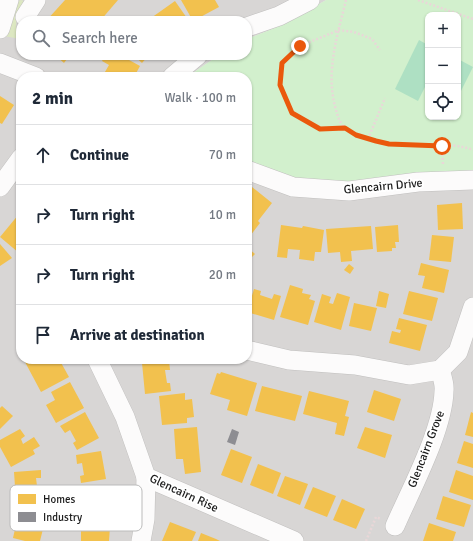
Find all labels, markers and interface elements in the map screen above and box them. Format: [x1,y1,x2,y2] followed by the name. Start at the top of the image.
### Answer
[425,12,461,120] map controls
[425,12,461,48] button: +
[16,16,252,60] search box
[30,27,52,49] icon: search
[62,29,138,47] text: Search here
[291,37,309,55] route end
[425,48,461,84] button: −
[425,84,461,120] button: locate
[32,88,73,109] text: 2 min
[165,90,236,106] text: Walk · 100 m
[433,137,451,155] route start
[32,144,54,166] icon: ahead
[70,146,129,164] text: Continue
[209,147,236,163] text: 70 m
[343,176,423,197] street label: Glencairn Drive
[32,204,54,226] icon: right
[70,206,135,224] text: Turn right
[209,207,236,223] text: 10 m
[32,264,54,286] icon: right
[70,266,135,284] text: Turn right
[209,267,236,283] text: 20 m
[32,324,54,346] icon: arrive
[70,326,205,344] text: Arrive at destination
[405,408,448,490] street label: Glencairn Grove
[147,471,220,516] street label: Glencairn Rise
[10,485,142,531] legend
[43,493,75,506] text: Homes
[43,511,83,524] text: Industry

